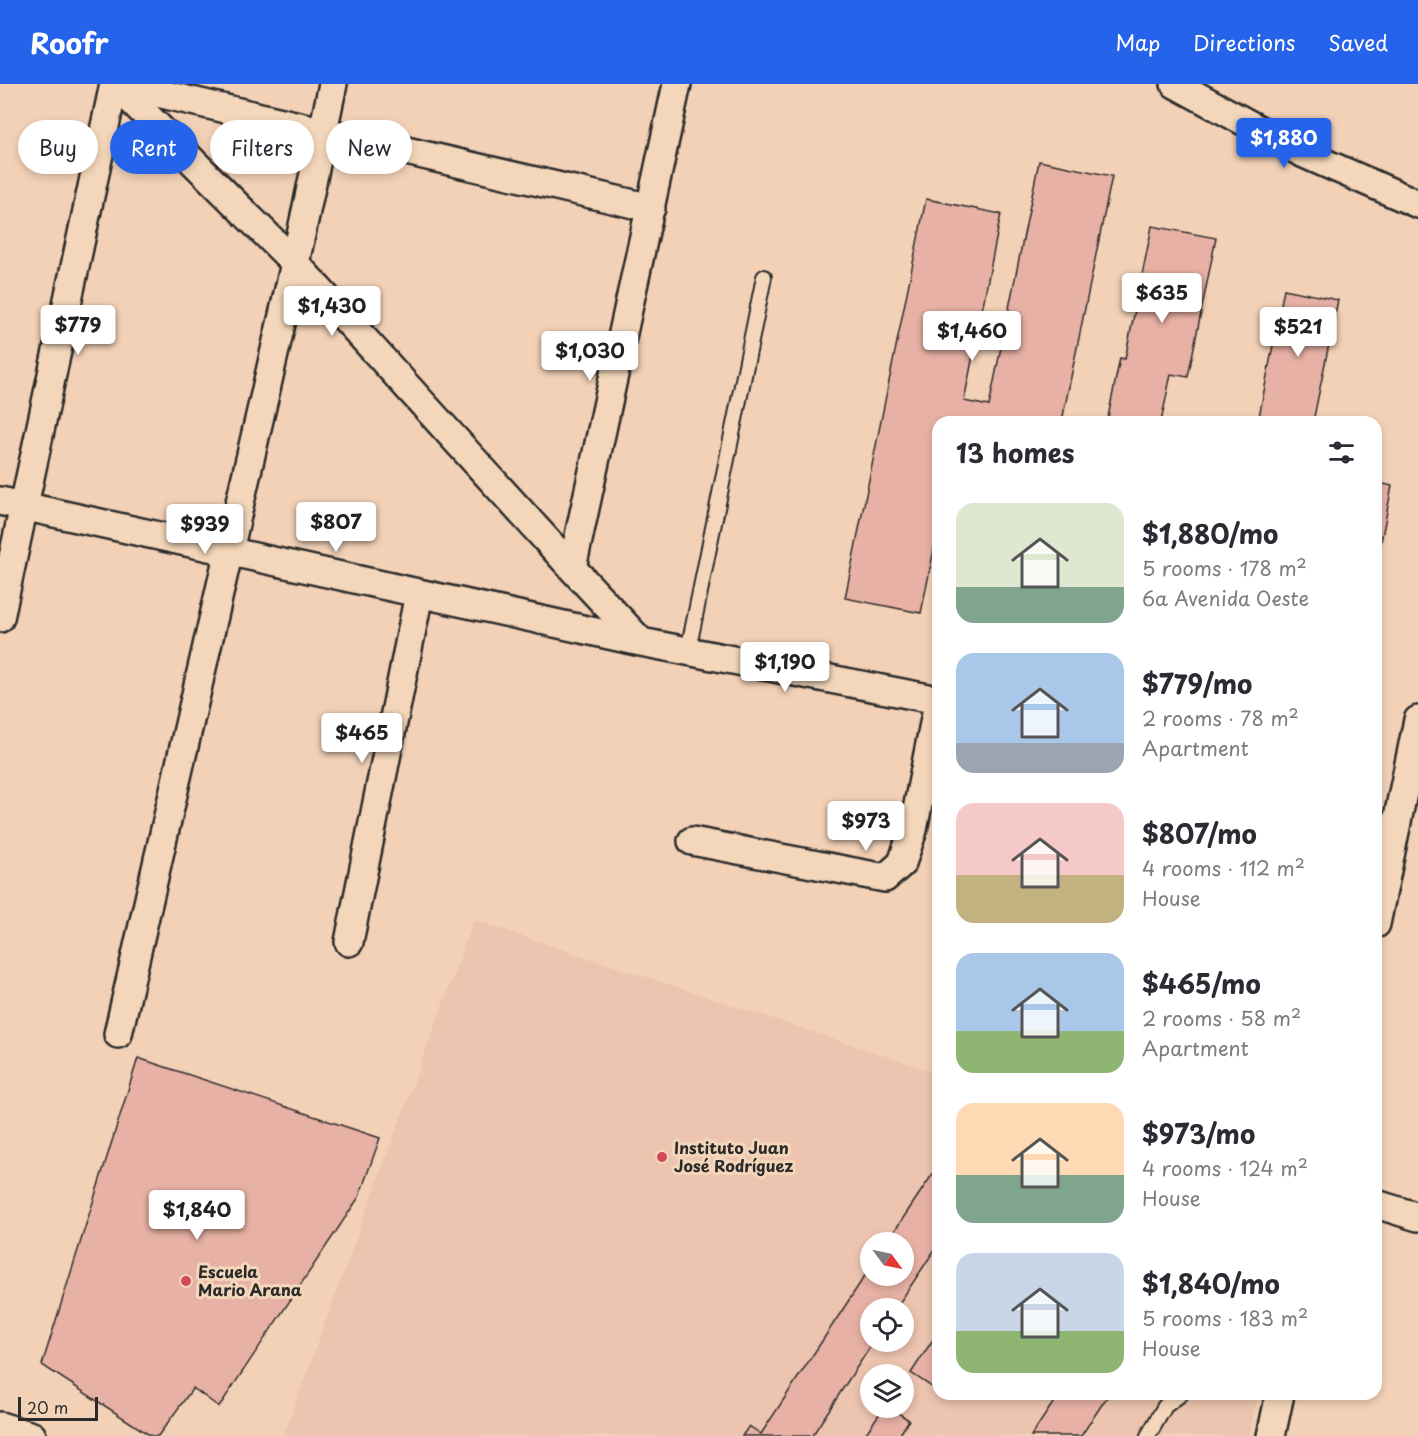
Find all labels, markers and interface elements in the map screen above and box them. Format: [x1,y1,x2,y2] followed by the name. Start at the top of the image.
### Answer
[30,21,109,64] text: Roofr
[1115,26,1160,58] text: Map
[1193,26,1295,58] text: Directions
[1328,26,1388,58] text: Saved
[1235,118,1333,169] pin: $1,880
[18,120,98,174] chip: Buy
[110,120,198,174] chip: Rent
[210,120,314,174] chip: Filters
[326,120,412,174] chip: New
[1250,122,1318,152] text: $1,880
[1126,273,1198,324] pin: $635
[1136,277,1188,307] text: $635
[283,286,381,337] pin: $1,430
[298,290,366,320] text: $1,430
[42,305,114,356] pin: $779
[1262,307,1334,358] pin: $521
[55,309,101,339] text: $779
[923,311,1021,362] pin: $1,460
[1274,311,1322,341] text: $521
[937,315,1007,345] text: $1,460
[541,331,639,382] pin: $1,030
[555,335,625,365] text: $1,030
[956,433,1074,472] text: 13 homes
[1325,436,1358,469] icon: filters
[300,502,372,553] pin: $807
[169,504,241,555] pin: $939
[310,506,362,536] text: $807
[180,508,230,538] text: $939
[1142,514,1278,553] text: $1,880/mo
[1004,527,1076,599] icon: home
[1142,553,1307,583] text: 5 rooms · 178 m²
[1142,583,1309,613] text: 6a Avenida Oeste
[736,642,834,693] pin: $1,190
[754,646,816,676] text: $1,190
[1142,664,1252,703] text: $779/mo
[1004,677,1076,749] icon: home
[1142,703,1299,733] text: 2 rooms · 78 m²
[326,713,398,764] pin: $465
[335,717,389,747] text: $465
[1142,733,1249,763] text: Apartment
[830,801,902,852] pin: $973
[841,805,891,835] text: $973
[1142,814,1257,853] text: $807/mo
[1004,827,1076,899] icon: home
[1142,853,1305,883] text: 4 rooms · 112 m²
[1142,883,1201,913] text: House
[1142,964,1261,1003] text: $465/mo
[1004,977,1076,1049] icon: home
[1142,1003,1301,1033] text: 2 rooms · 58 m²
[1142,1033,1249,1063] text: Apartment
[1142,1114,1255,1153] text: $973/mo
[1004,1127,1076,1199] icon: home
[674,1135,793,1177] place label: Instituto Juan José Rodríguez
[655,1150,669,1164] marker: Instituto Juan José Rodríguez
[1142,1153,1308,1183] text: 4 rooms · 124 m²
[1142,1183,1201,1213] text: House
[148,1190,246,1241] pin: $1,840
[163,1194,231,1224] text: $1,840
[860,1232,914,1286] north arrow
[860,1232,914,1418] map controls
[198,1259,302,1301] place label: Escuela Mario Arana
[1142,1264,1280,1303] text: $1,840/mo
[179,1274,193,1288] marker: Escuela Mario Arana
[1004,1277,1076,1349] icon: home
[860,1298,914,1352] button: locate
[1142,1303,1308,1333] text: 5 rooms · 183 m²
[1142,1333,1201,1363] text: House
[860,1364,914,1418] button: layers
[18,1394,98,1422] scale bar
[27,1395,68,1419] text: 20 m

